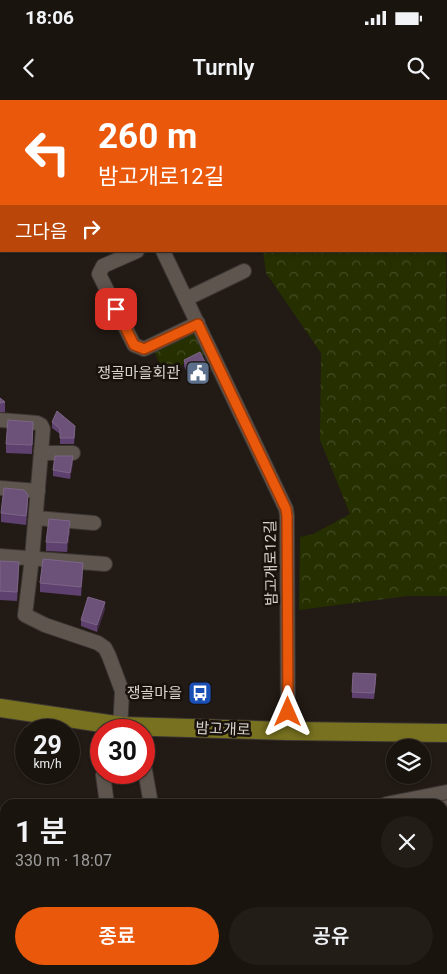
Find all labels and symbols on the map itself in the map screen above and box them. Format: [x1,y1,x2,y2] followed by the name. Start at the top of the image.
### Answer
[95,288,137,330] pin
[185,360,211,386] public building icon: 쟁골마을회관
[97,364,180,382] place label: 쟁골마을회관
[261,520,281,606] street label: 밤고개로12길
[187,680,213,706] bus stop icon: 쟁골마을
[127,684,182,702] place label: 쟁골마을
[261,685,313,737] position arrow
[90,719,155,784] speed limit sign: 30
[195,719,251,739] street label: 밤고개로

